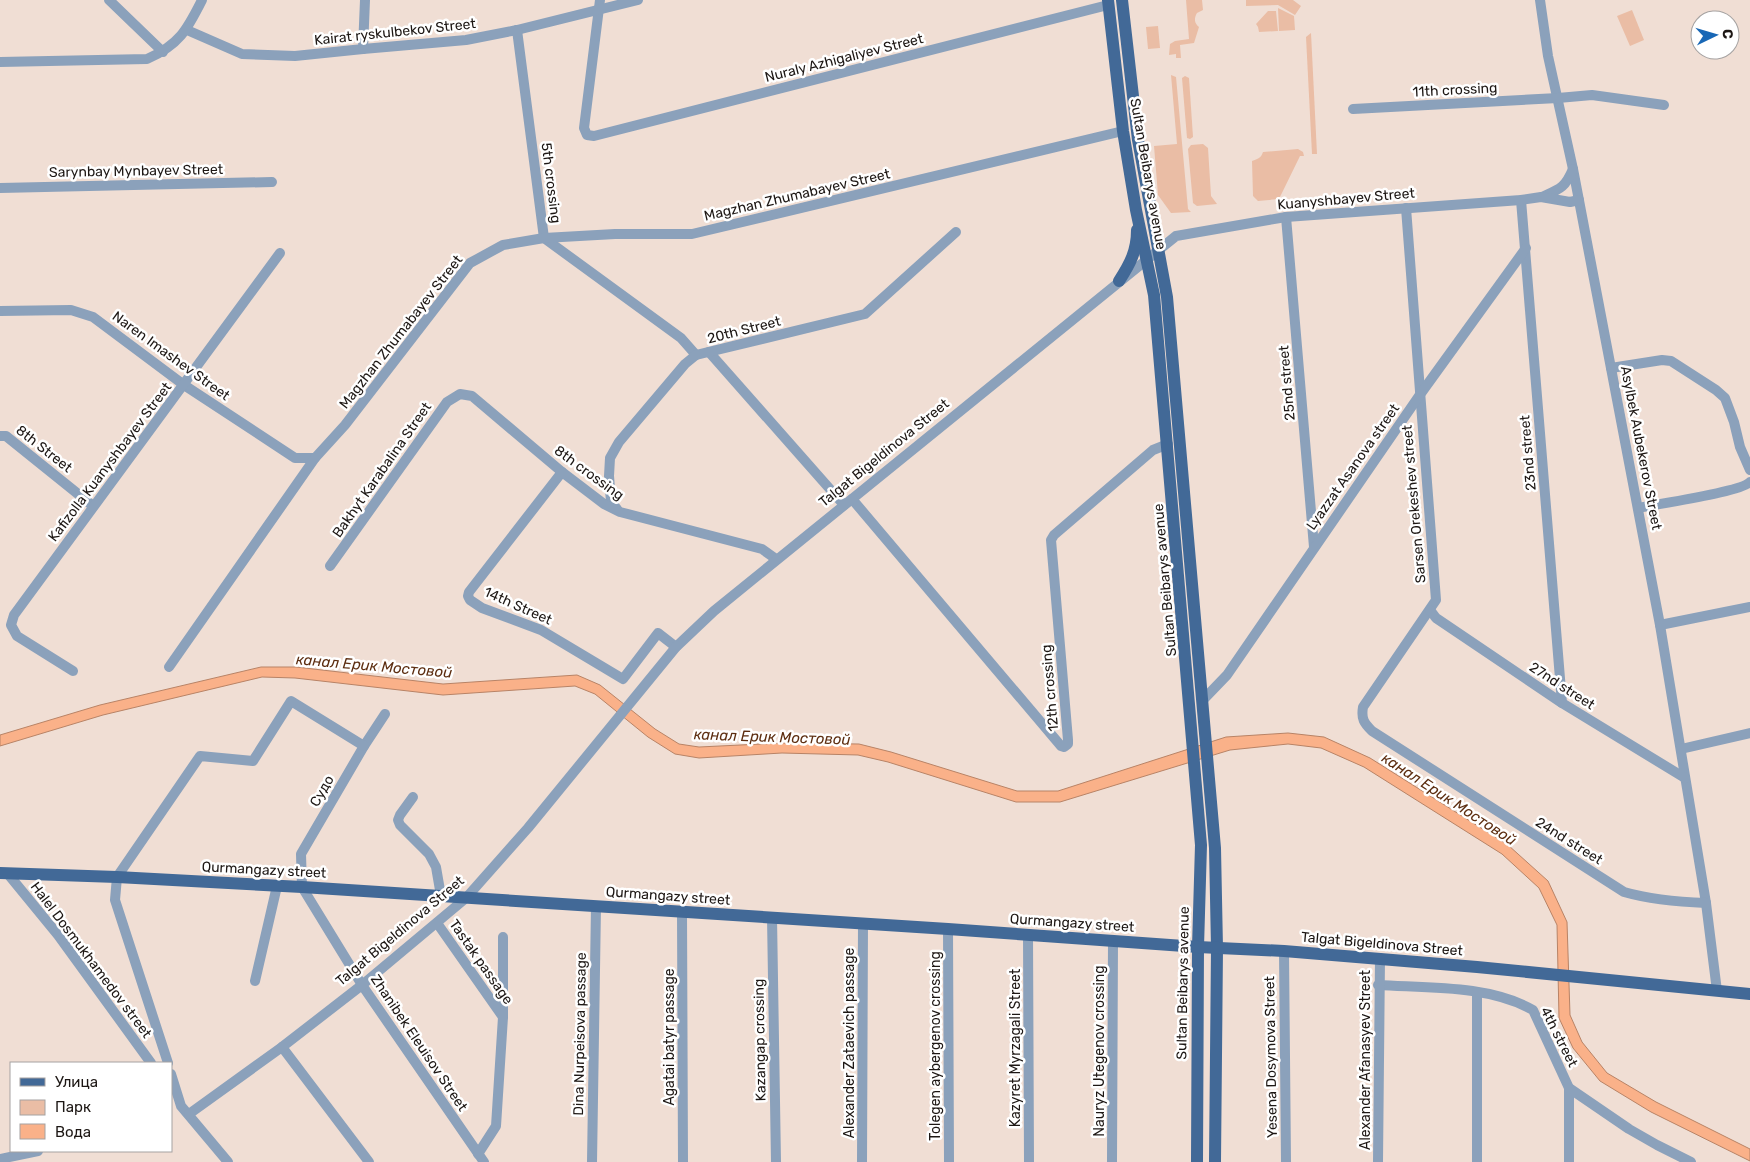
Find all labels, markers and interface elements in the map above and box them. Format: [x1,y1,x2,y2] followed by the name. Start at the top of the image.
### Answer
[1690,10,1740,60] north arrow
[313,15,477,49] street label: Kairat ryskulbekov Street
[1719,28,1736,40] text: С
[763,30,925,86] street label: Nuraly Azhigaliyev Street
[1412,79,1498,101] street label: 11th crossing
[1126,97,1170,251] street label: Sultan Beibarys avenue
[538,142,564,224] street label: 5th crossing
[49,161,224,181] street label: Sarynbay Mynbayev Street
[702,165,892,225] street label: Magzhan Zhumabayev Street
[1277,184,1416,213] street label: Kuanyshbayev Street
[336,251,467,412] street label: Magzhan Zhumabayev Street
[109,308,233,405] street label: Naren Imashev Street
[706,313,783,347] street label: 20th Street
[1275,344,1299,421] street label: 25nd street
[1617,365,1665,532] street label: Asylbek Aubekerov Street
[45,379,176,545] street label: Kafizolla Kuanyshbayev Street
[816,395,953,511] street label: Talgat Bigeldinova Street
[329,399,435,541] street label: Bakhyt Karabalina Street
[1303,400,1403,533] street label: Lyazzat Asanova street
[1516,414,1540,491] street label: 23nd street
[12,422,76,477] street label: 8th Street
[1399,424,1429,584] street label: Sarsen Orekeshev street
[551,442,627,504] street label: 8th crossing
[1150,503,1180,657] street label: Sultan Beibarys avenue
[481,583,555,629] street label: 14th Street
[1038,644,1062,732] street label: 12th crossing
[295,650,453,682] water label: канал Ерик Мостовой
[1526,659,1598,714] street label: 27nd street
[693,725,851,749] water label: канал Ерик Мостовой
[1378,749,1520,849] water label: канал Ерик Мостовой
[306,772,338,810] street label: Судо
[1532,814,1606,869] street label: 24nd street
[201,858,327,882] street label: Qurmangazy street
[332,872,468,990] street label: Talgat Bigeldinova Street
[27,879,156,1042] street label: Halel Dosmukhamedov street
[605,883,731,909] street label: Qurmangazy street
[1173,906,1193,1060] street label: Sultan Beibarys avenue
[1009,910,1135,936] street label: Qurmangazy street
[445,916,517,1008] street label: Tastak passage
[1300,928,1464,960] street label: Talgat Bigeldinova Street
[841,947,858,1138] street label: Alexander Zataevich passage
[927,951,944,1141] street label: Tolegen aybergenov crossing
[570,952,590,1116] street label: Dina Nurpeisova passage
[1091,965,1108,1137] street label: Nauryz Utegenov crossing
[661,968,678,1106] street label: Agatai batyr passage
[1007,968,1024,1127] street label: Kazyret Myrzagali Street
[1357,970,1374,1150] street label: Alexander Afanasyev Street
[367,972,471,1115] street label: Zhanibek Eleuisov Street
[1261,975,1281,1138] street label: Yesena Dosymova Street
[750,979,770,1101] street label: Kazangap crossing
[1537,1004,1582,1070] street label: 4th street
[10,1062,172,1152] legend
[55,1073,98,1091] text: Улица
[55,1098,91,1116] text: Парк
[55,1123,91,1141] text: Вода

